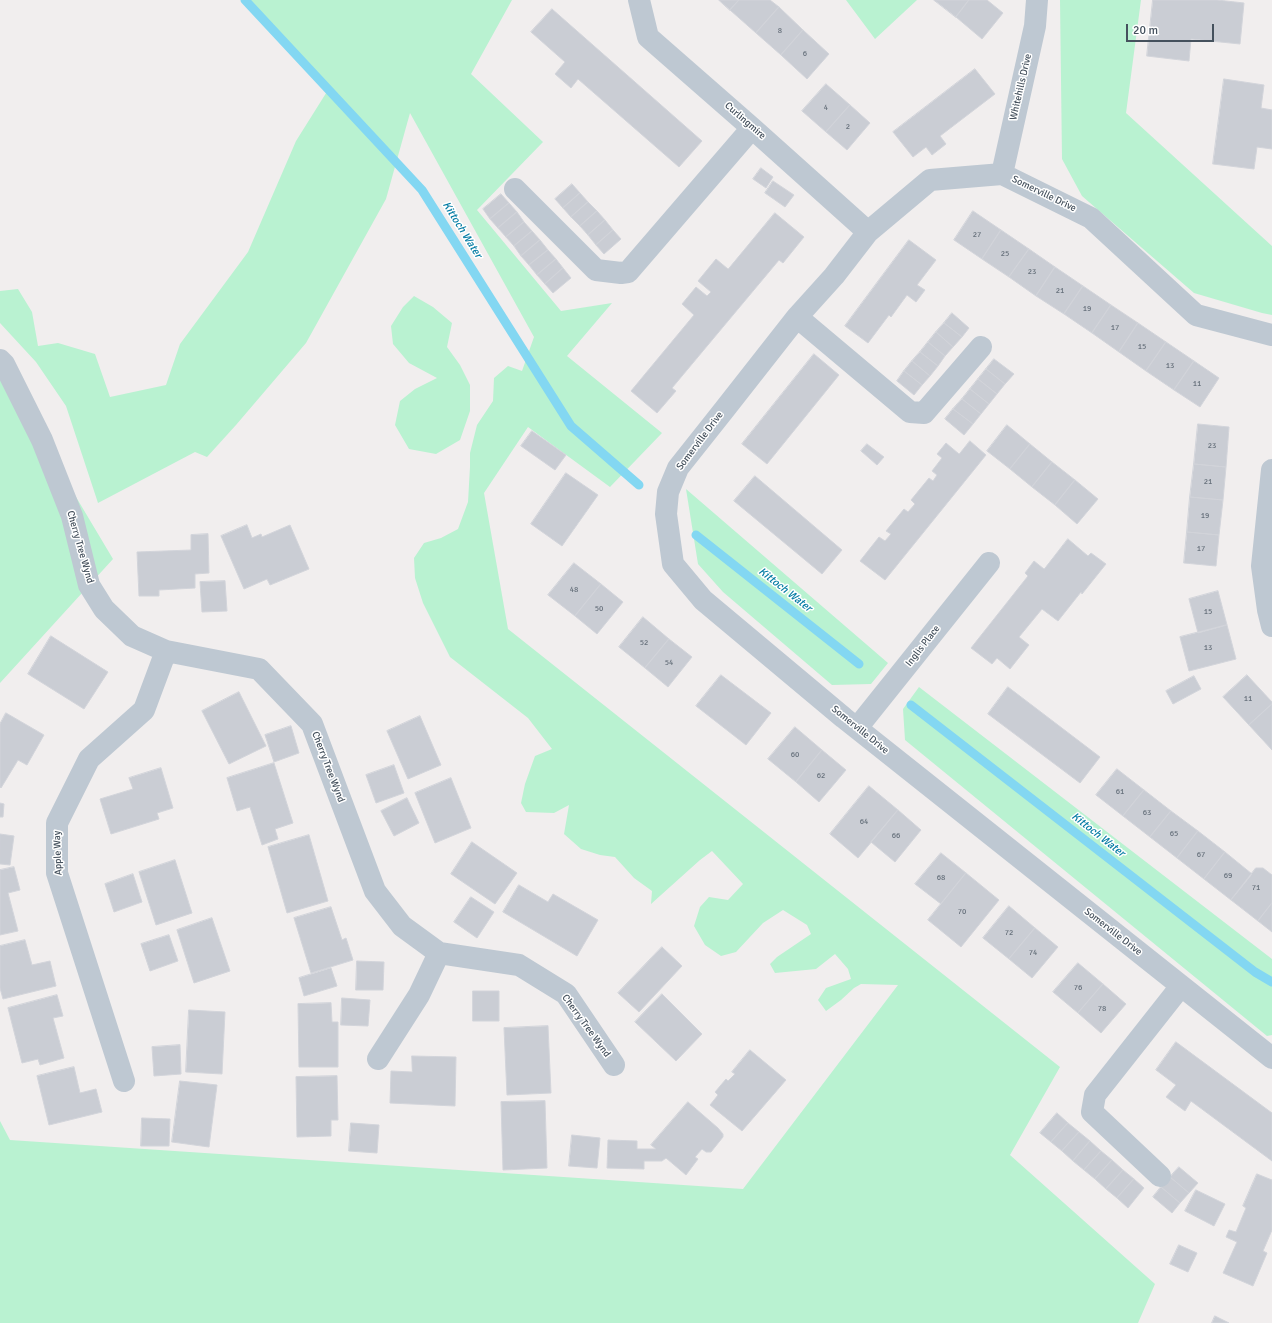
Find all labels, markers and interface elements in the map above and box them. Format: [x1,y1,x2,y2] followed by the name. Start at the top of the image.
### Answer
[1128,16,1216,42] scale bar
[1133,23,1158,38] text: 20 m
[778,26,782,36] house number: 8
[803,49,807,59] house number: 6
[1008,53,1034,121] street label: Whitehills Drive
[722,100,768,142] street label: Curlingmire
[824,103,828,113] house number: 4
[846,122,850,132] house number: 2
[1010,173,1078,215] street label: Somerville Drive
[439,199,485,261] water label: Kittoch Water
[973,230,981,240] house number: 27
[1001,249,1009,259] house number: 25
[1028,267,1036,277] house number: 23
[1056,286,1064,296] house number: 21
[1083,304,1091,314] house number: 19
[1111,323,1119,333] house number: 17
[1138,342,1146,352] house number: 15
[1166,361,1174,371] house number: 13
[1193,379,1201,389] house number: 11
[674,409,726,473] street label: Somerville Drive
[1208,441,1216,451] house number: 23
[1204,477,1212,487] house number: 21
[64,509,96,585] street label: Cherry Tree Wynd
[1201,511,1209,521] house number: 19
[1197,544,1205,554] house number: 17
[756,565,814,615] water label: Kittoch Water
[570,585,578,595] house number: 48
[595,604,603,614] house number: 50
[1204,607,1212,617] house number: 15
[903,623,943,669] street label: Inglis Place
[640,638,648,648] house number: 52
[1204,643,1212,653] house number: 13
[665,658,673,668] house number: 54
[1244,694,1252,704] house number: 11
[829,703,891,757] street label: Somerville Drive
[309,730,347,804] street label: Cherry Tree Wynd
[791,750,799,760] house number: 60
[817,771,825,781] house number: 62
[1116,787,1124,797] house number: 61
[1143,808,1151,818] house number: 63
[1069,810,1127,860] water label: Kittoch Water
[860,817,868,827] house number: 64
[1170,829,1178,839] house number: 65
[51,831,65,875] street label: Apple Way
[892,831,900,841] house number: 66
[1197,850,1205,860] house number: 67
[1224,871,1232,881] house number: 69
[937,873,945,883] house number: 68
[1252,883,1260,893] house number: 71
[1082,906,1144,958] street label: Somerville Drive
[958,907,966,917] house number: 70
[1005,928,1013,938] house number: 72
[1029,948,1037,958] house number: 74
[1074,983,1082,993] house number: 76
[559,992,613,1060] street label: Cherry Tree Wynd
[1098,1004,1106,1014] house number: 78

